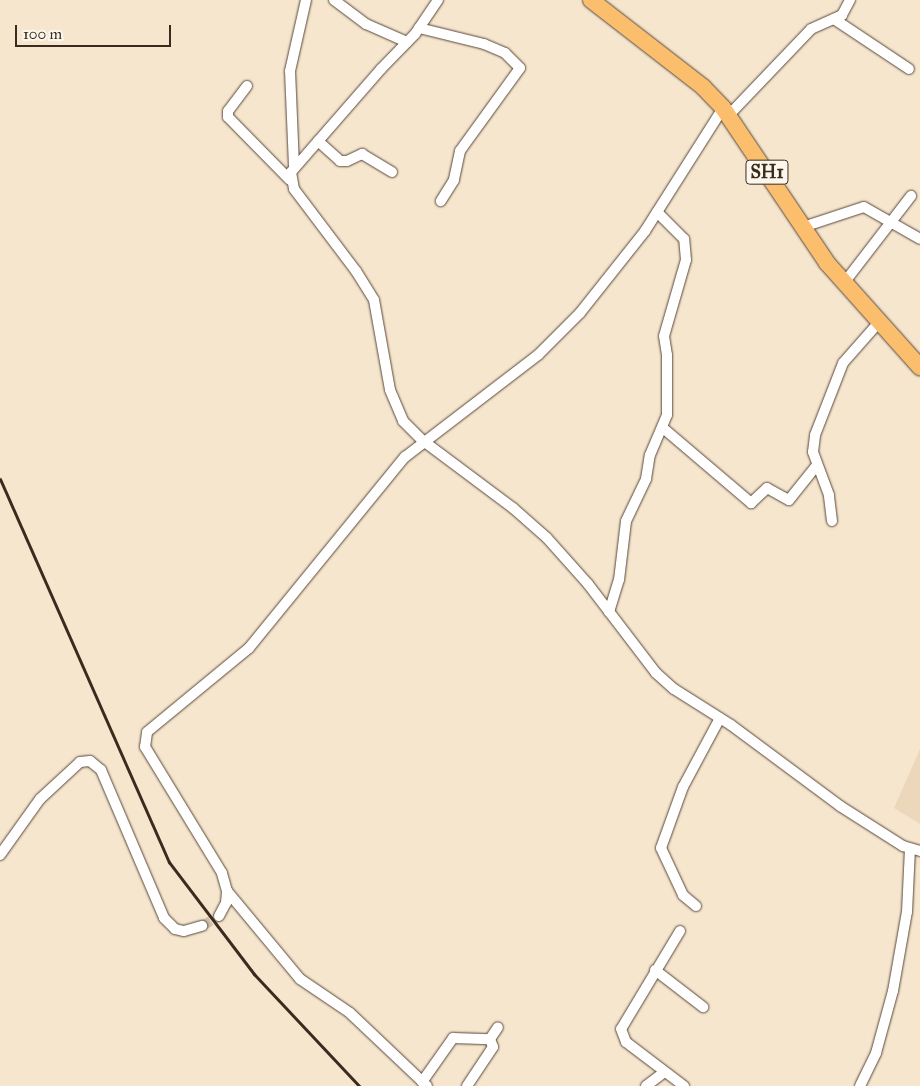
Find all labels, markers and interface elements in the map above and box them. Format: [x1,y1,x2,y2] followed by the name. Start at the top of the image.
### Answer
[18,15,174,47] scale bar
[23,25,62,43] text: 100 m
[744,156,790,188] road number: SH1

